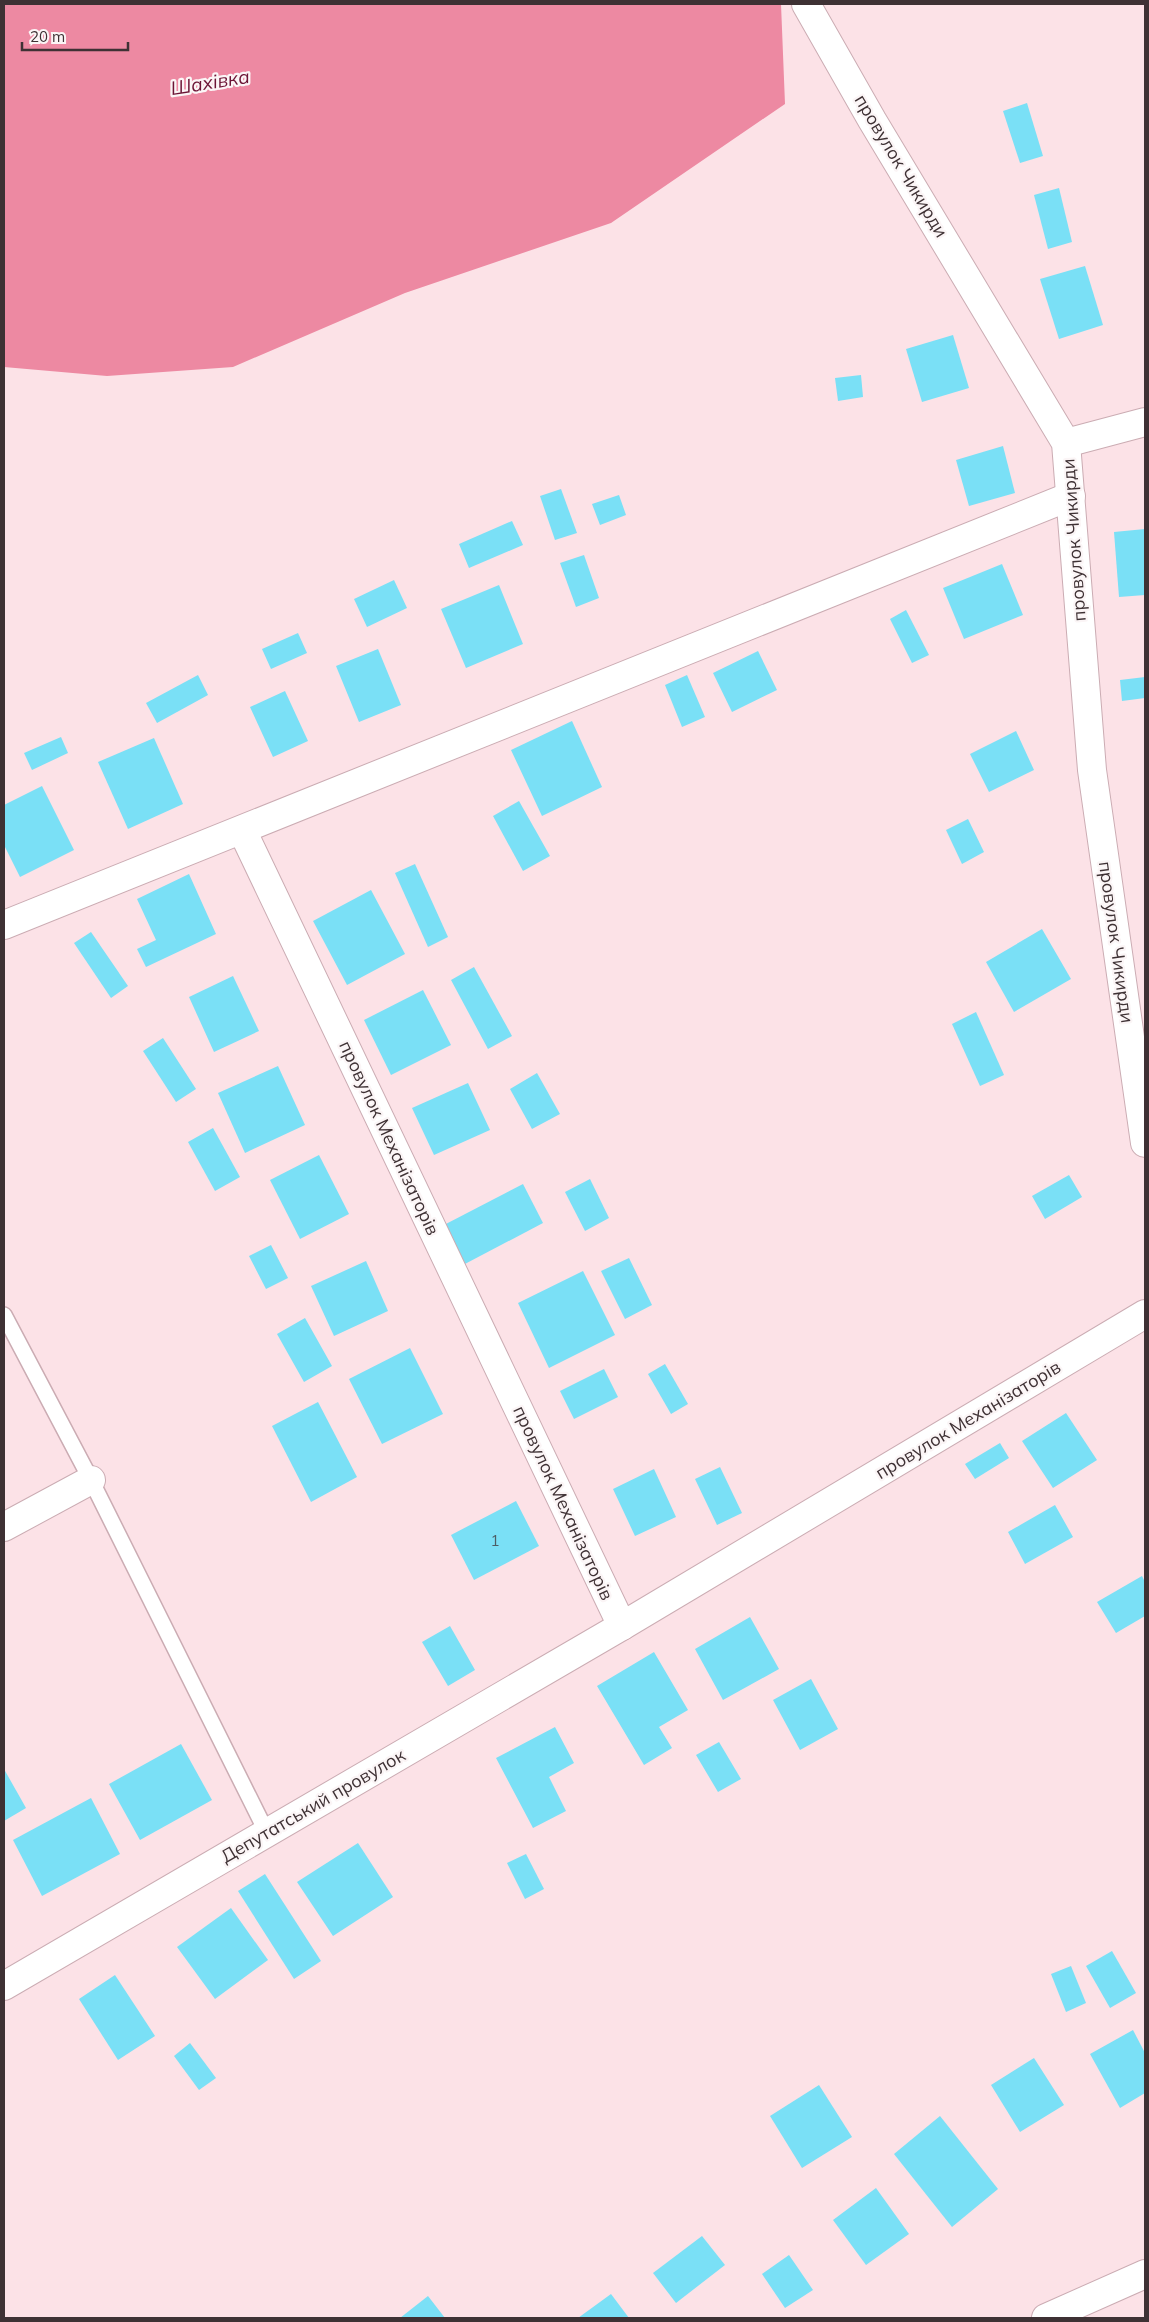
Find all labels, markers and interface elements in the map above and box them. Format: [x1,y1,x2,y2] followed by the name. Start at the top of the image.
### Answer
[22,20,129,52] scale bar
[30,27,65,46] text: 20 m
[169,64,251,100] water label: Шахівка
[850,90,953,242] street label: провулок Чикирди
[1056,458,1091,622] street label: провулок Чикирди
[1094,860,1139,1024] street label: провулок Чикирди
[334,1037,445,1239] street label: провулок Механізаторів
[871,1355,1065,1484] street label: провулок Механізаторів
[508,1402,619,1604] street label: провулок Механізаторів
[490,1531,500,1550] house number: 1
[216,1743,409,1868] street label: Депутатський провулок

